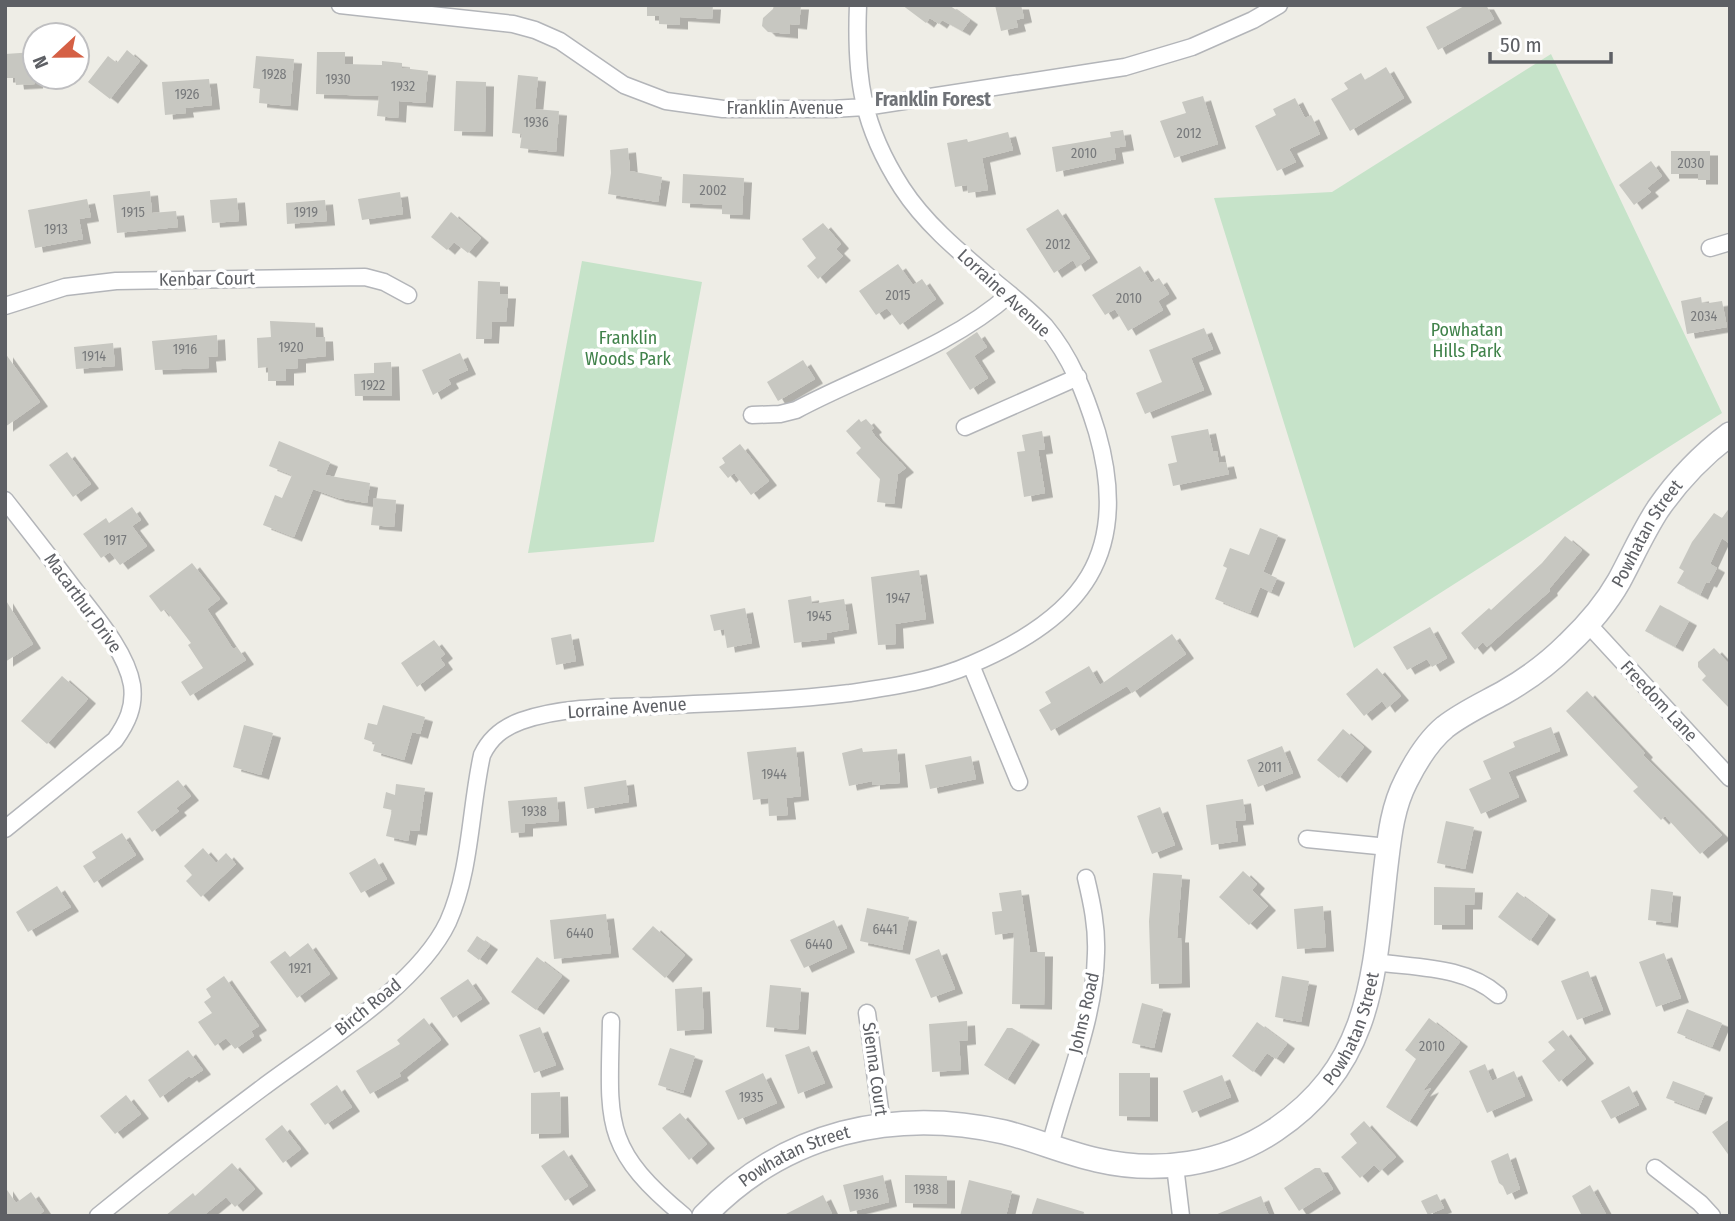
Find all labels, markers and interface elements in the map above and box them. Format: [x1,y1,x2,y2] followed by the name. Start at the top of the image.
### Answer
[21,21,91,91] north arrow
[1490,21,1611,65] scale bar
[1500,32,1542,58] text: 50 m
[28,53,53,72] text: N
[261,66,287,83] house number: 1928
[325,71,351,88] house number: 1930
[391,78,415,95] house number: 1932
[174,86,200,103] house number: 1926
[875,88,991,111] district label: Franklin Forest
[727,97,843,119] street label: Franklin Avenue
[523,114,549,131] house number: 1936
[1177,125,1201,142] house number: 2012
[1071,145,1097,162] house number: 2010
[1678,155,1704,172] house number: 2030
[700,182,726,199] house number: 2002
[121,204,145,221] house number: 1915
[294,204,318,221] house number: 1919
[44,221,68,238] house number: 1913
[1046,236,1070,253] house number: 2012
[953,244,1055,342] street label: Lorraine Avenue
[159,267,255,291] street label: Kenbar Court
[885,287,911,304] house number: 2015
[1116,290,1142,307] house number: 2010
[1691,308,1717,325] house number: 2034
[1431,319,1503,362] park label: Powhatan Hills Park
[585,327,671,370] park label: Franklin Woods Park
[278,339,304,356] house number: 1920
[173,341,197,358] house number: 1916
[82,348,106,365] house number: 1914
[361,377,385,394] house number: 1922
[1607,475,1687,591] street label: Powhatan Street
[103,532,127,549] house number: 1917
[40,549,127,657] street label: Macarthur Drive
[886,590,910,607] house number: 1947
[806,608,832,625] house number: 1945
[1616,656,1702,746] street label: Freedom Lane
[567,693,687,723] street label: Lorraine Avenue
[1258,759,1282,776] house number: 2011
[761,766,787,783] house number: 1944
[521,803,547,820] house number: 1938
[872,921,898,938] house number: 6441
[566,925,594,942] house number: 6440
[805,936,833,953] house number: 6440
[288,960,312,977] house number: 1921
[1064,970,1104,1056] street label: Johns Road
[1318,970,1384,1090] street label: Powhatan Street
[330,974,406,1040] street label: Birch Road
[858,1021,892,1117] street label: Sienna Court
[1419,1038,1445,1055] house number: 2010
[739,1089,763,1106] house number: 1935
[734,1121,852,1192] street label: Powhatan Street
[913,1181,939,1198] house number: 1938
[853,1186,879,1203] house number: 1936

